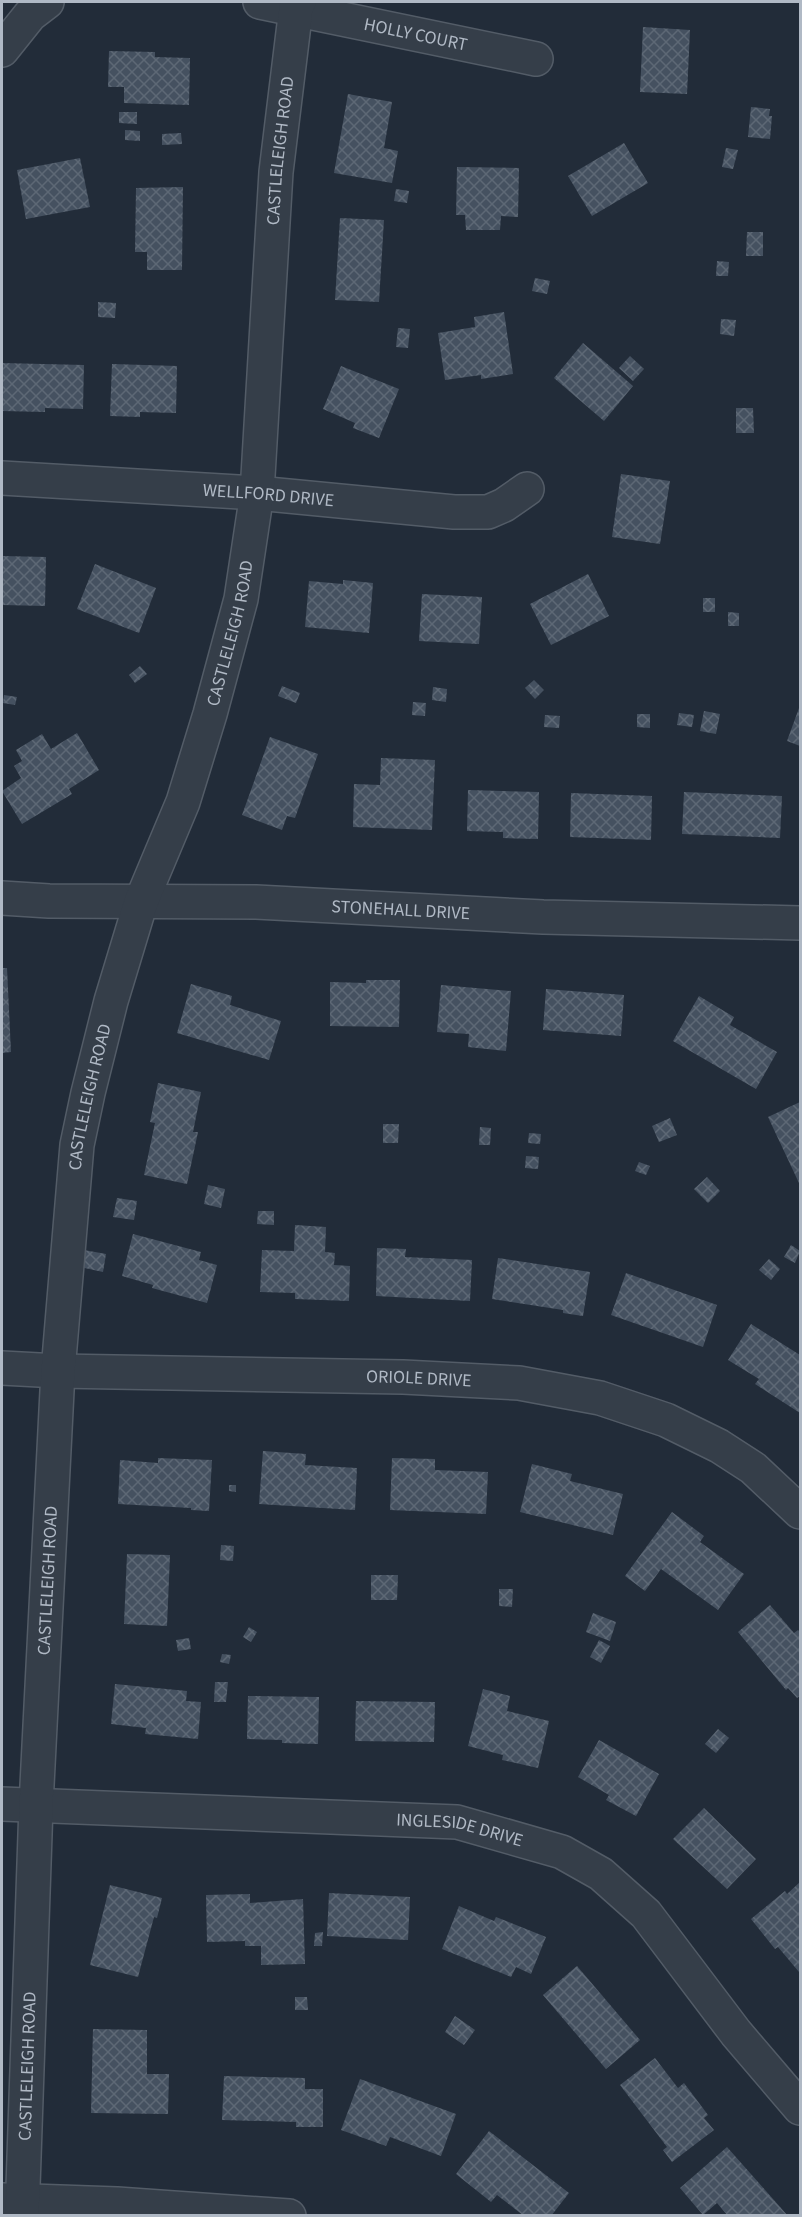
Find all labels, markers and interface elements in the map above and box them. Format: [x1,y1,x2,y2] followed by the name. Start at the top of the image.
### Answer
[362,11,470,57] street label: HOLLY COURT
[260,75,300,226] street label: CASTLELEIGH ROAD
[202,477,335,513] street label: WELLFORD DRIVE
[200,558,259,709] street label: CASTLELEIGH ROAD
[331,893,471,926] street label: STONEHALL DRIVE
[62,1021,117,1171] street label: CASTLELEIGH ROAD
[366,1364,472,1393] street label: ORIOLE DRIVE
[31,1505,64,1656] street label: CASTLELEIGH ROAD
[396,1807,526,1853] street label: INGLESIDE DRIVE
[12,1991,42,2141] street label: CASTLELEIGH ROAD

